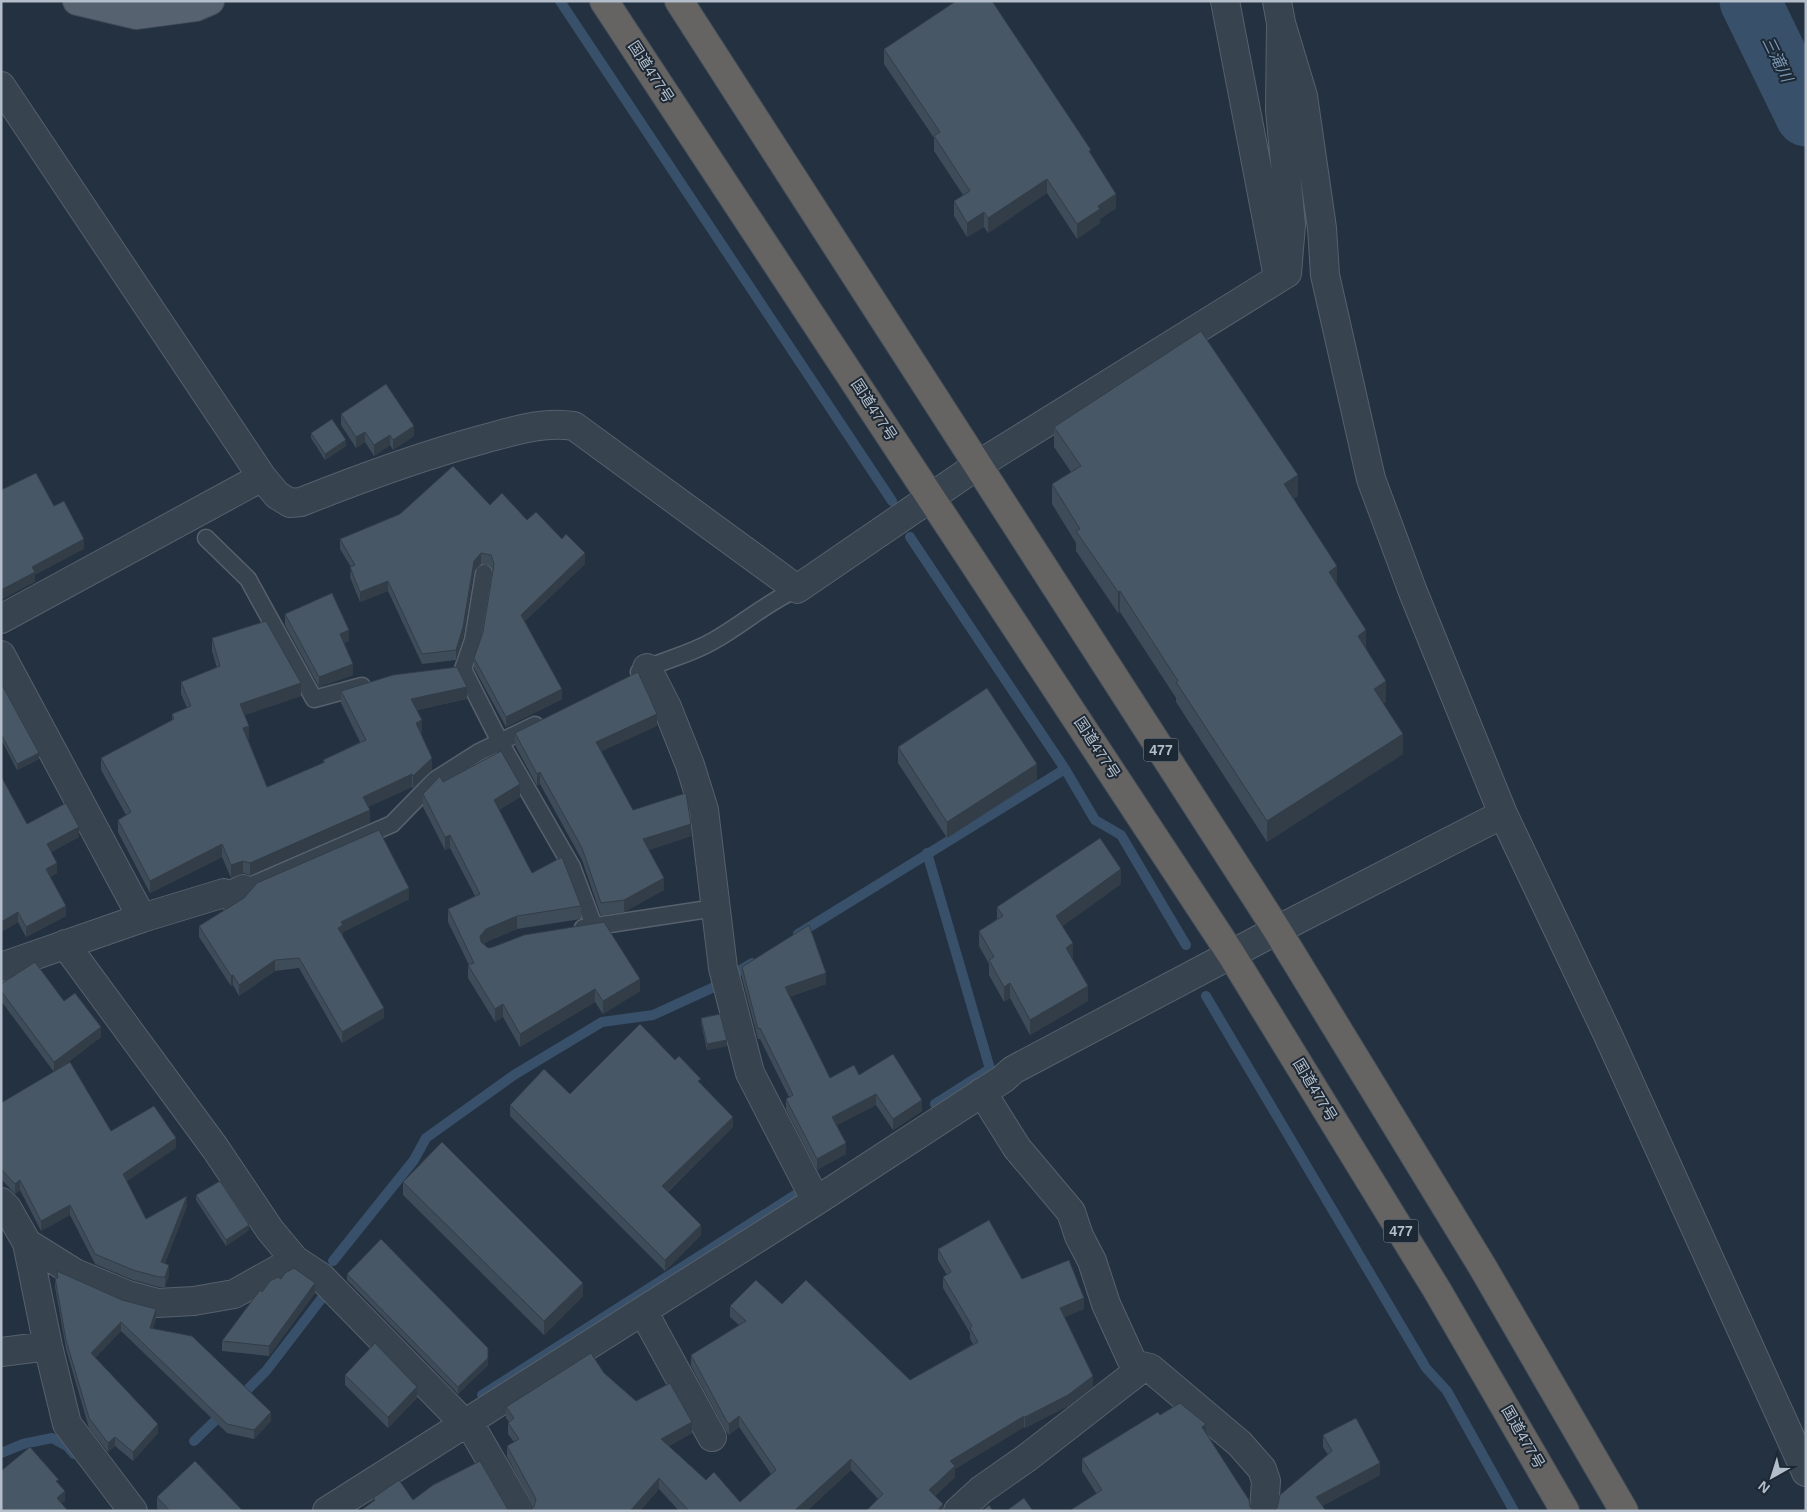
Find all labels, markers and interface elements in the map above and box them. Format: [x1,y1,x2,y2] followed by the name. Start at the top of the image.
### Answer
[1759,34,1797,86] water label: 三滝川
[625,38,678,106] street label: 国道477号
[848,376,901,444] street label: 国道477号
[1071,714,1124,782] street label: 国道477号
[1144,738,1178,762] road number: 477
[1290,1055,1341,1124] street label: 国道477号
[1384,1220,1418,1242] road number: 477
[1499,1402,1548,1471] street label: 国道477号
[1747,1452,1797,1502] north arrow
[1755,1478,1773,1497] text: N

